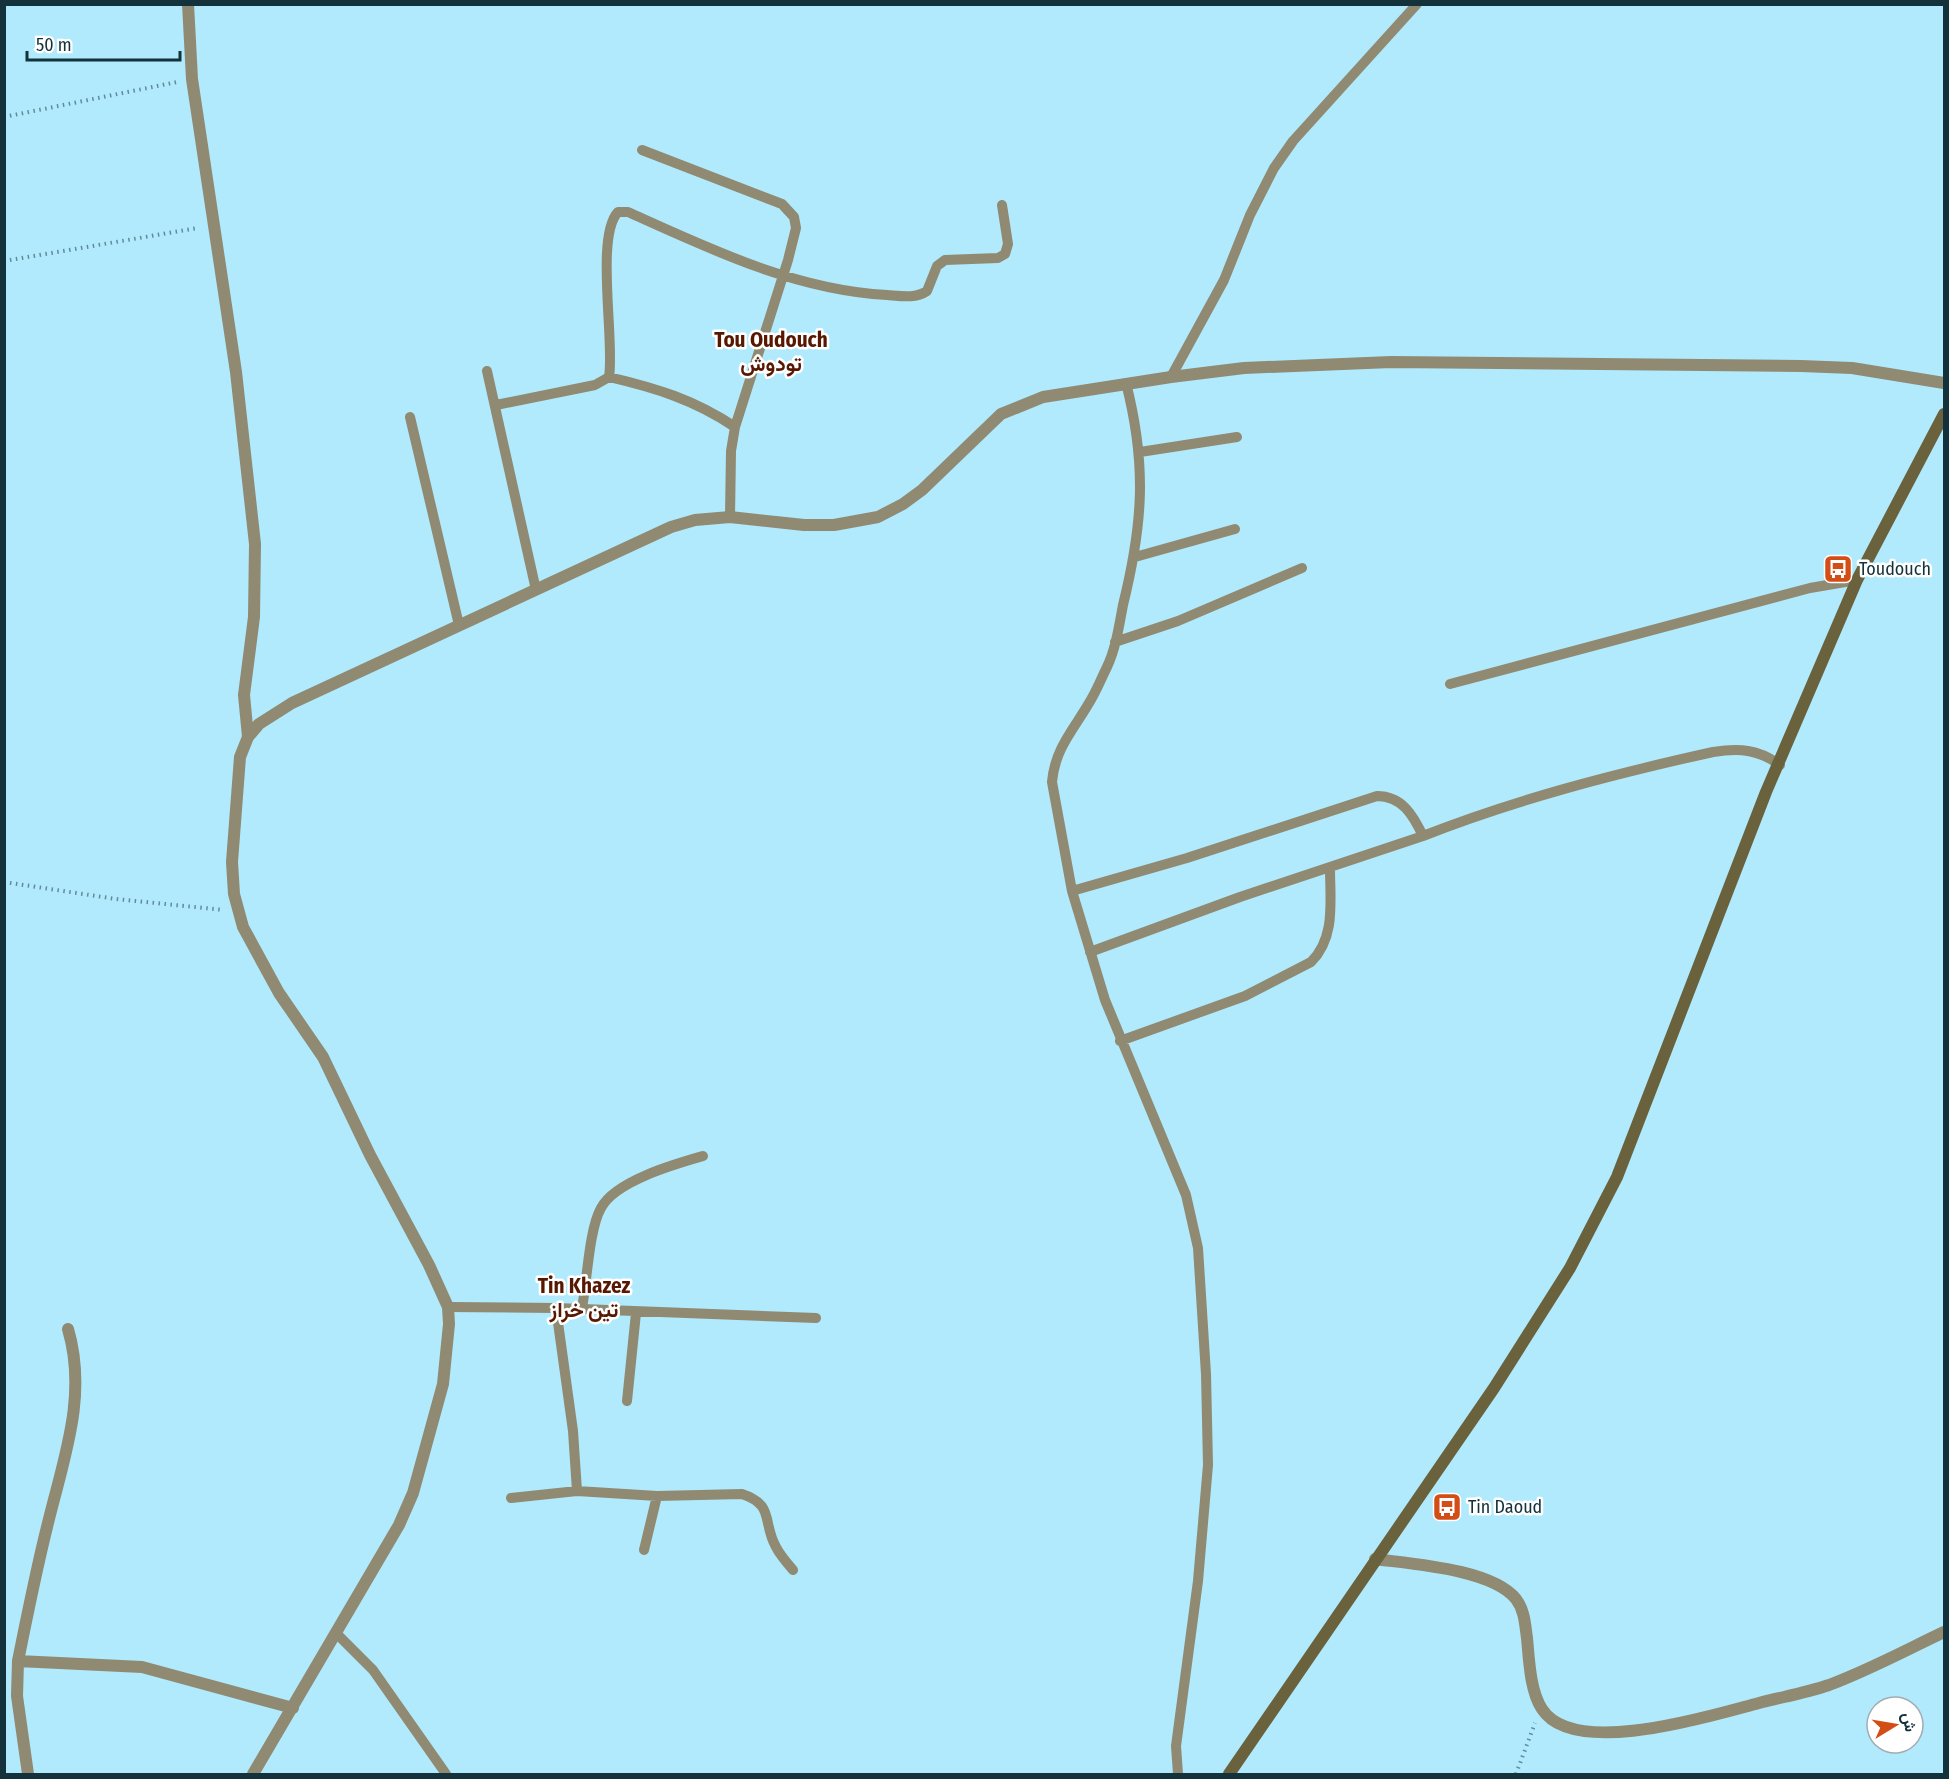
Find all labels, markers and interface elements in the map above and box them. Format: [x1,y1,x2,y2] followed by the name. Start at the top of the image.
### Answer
[27,24,180,62] scale bar
[36,34,72,56] text: 50 m
[714,327,828,377] district label: Tou Oudouch تودوش
[1822,553,1854,585] bus stop icon: Toudouch
[1859,558,1931,580] place label: Toudouch
[538,1273,631,1323] district label: Tin Khazez تين خراز
[1431,1491,1463,1523] bus stop icon: Tin Daoud
[1468,1496,1542,1518] place label: Tin Daoud
[1865,1695,1925,1755] north arrow
[1898,1711,1920,1733] text: ش

